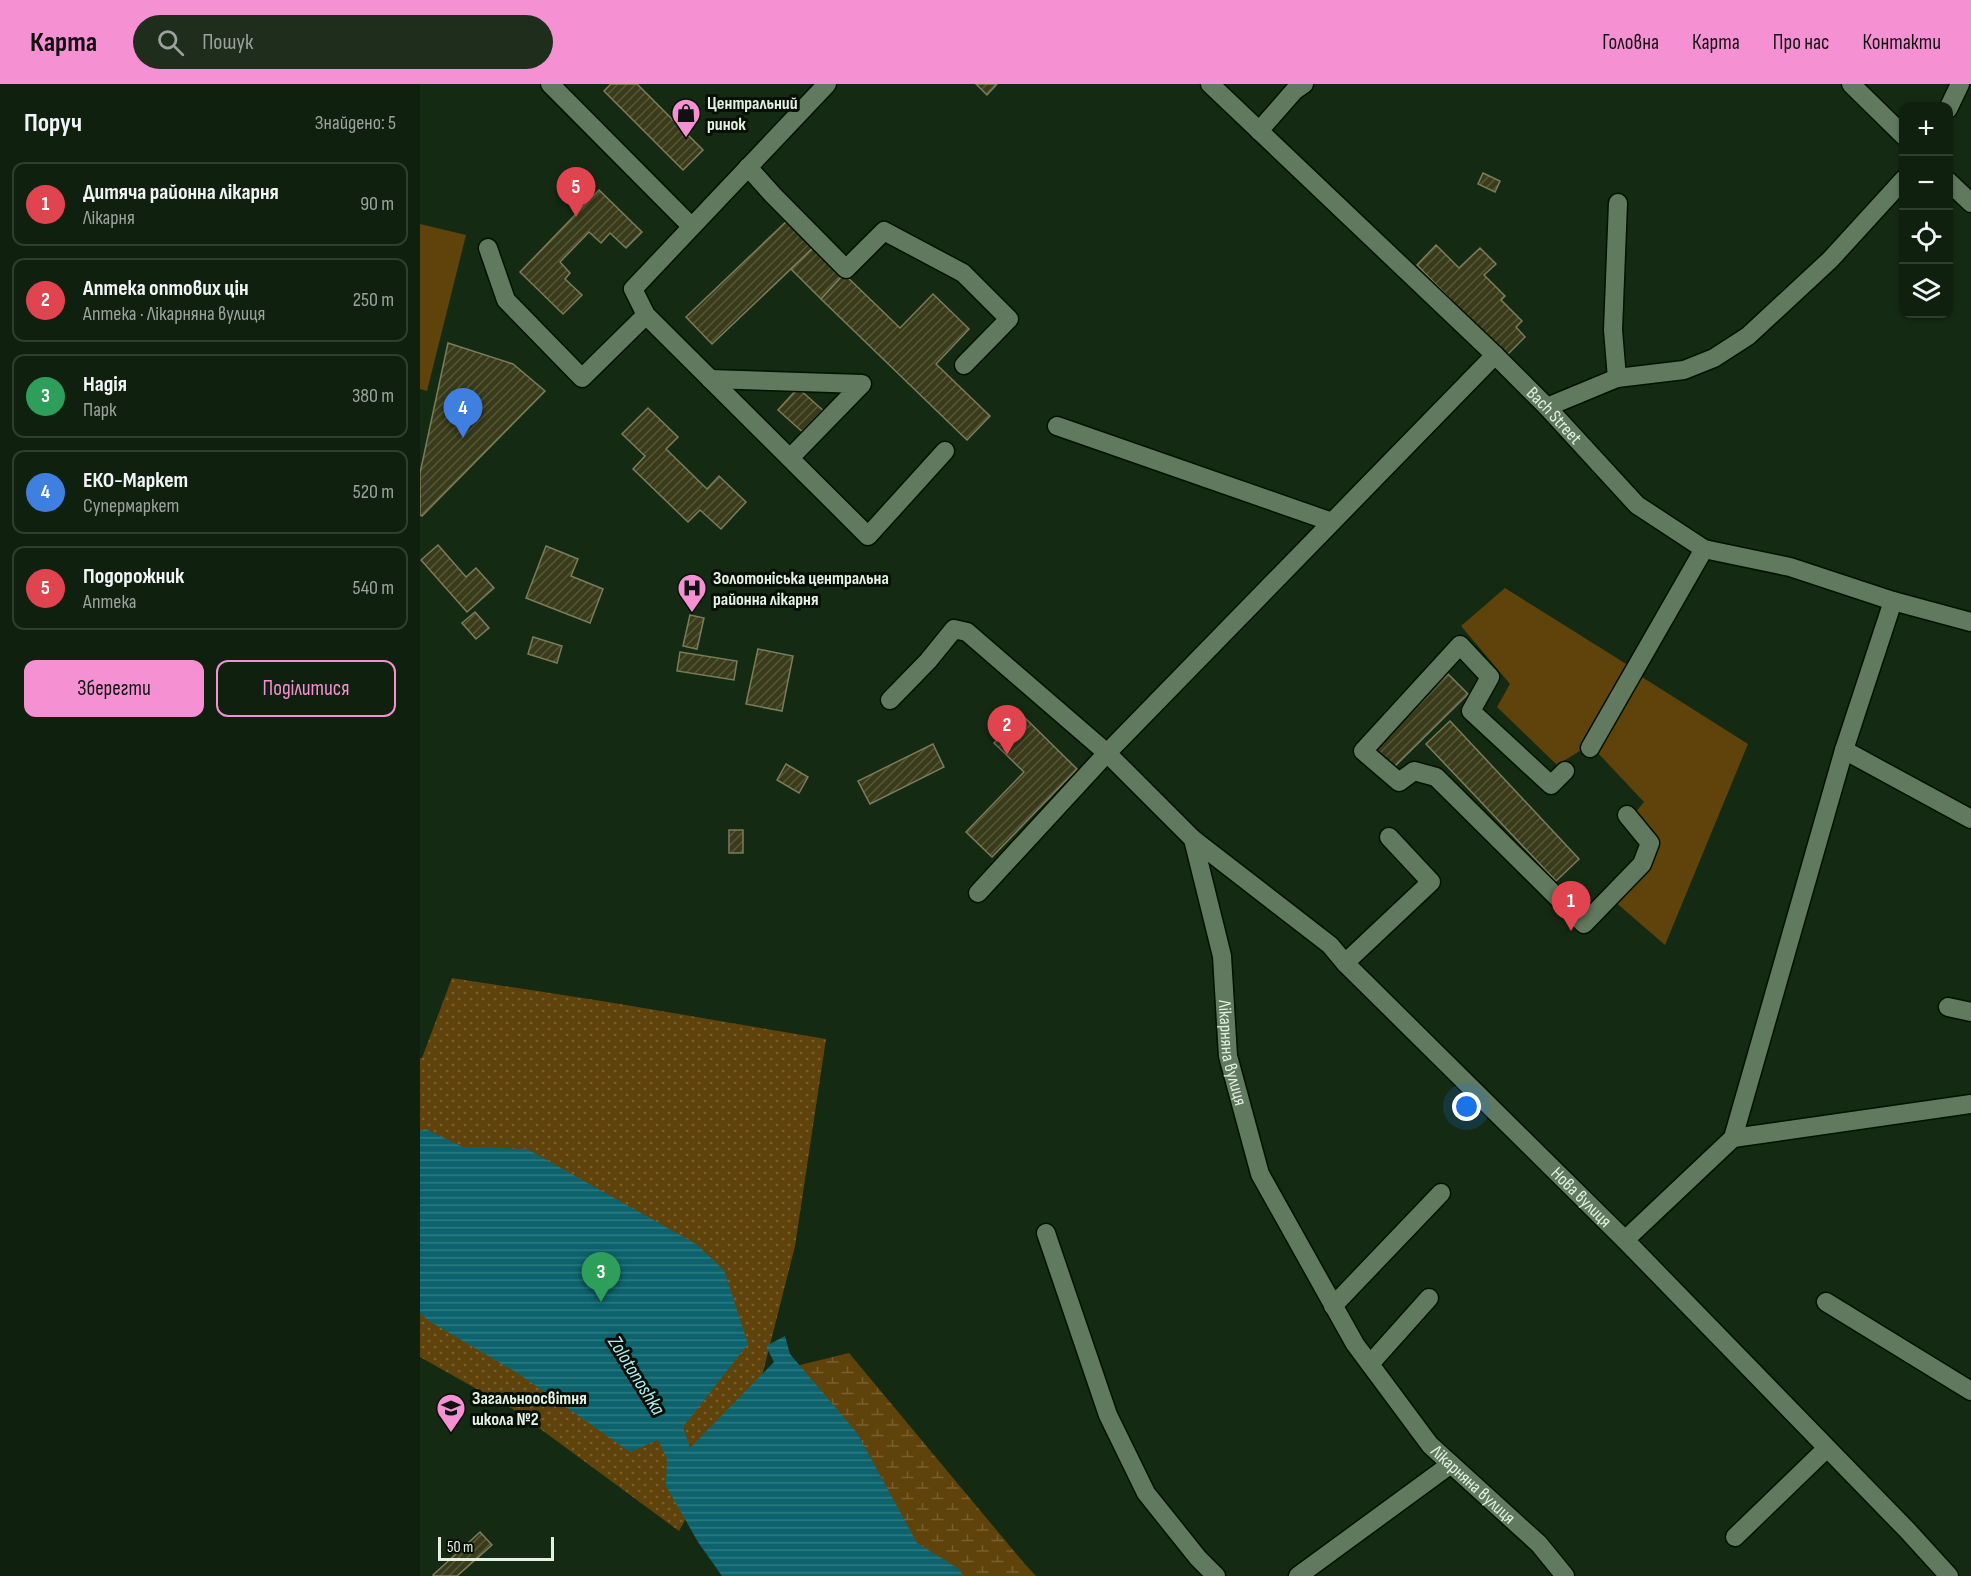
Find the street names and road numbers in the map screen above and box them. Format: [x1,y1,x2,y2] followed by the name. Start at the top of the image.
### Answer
[1522,383,1586,449] street label: Bach Street
[1214,998,1251,1108] street label: Лікарняна вулиця
[1546,1163,1616,1232] street label: Нова вулиця
[1426,1440,1520,1528] street label: Лікарняна вулиця

